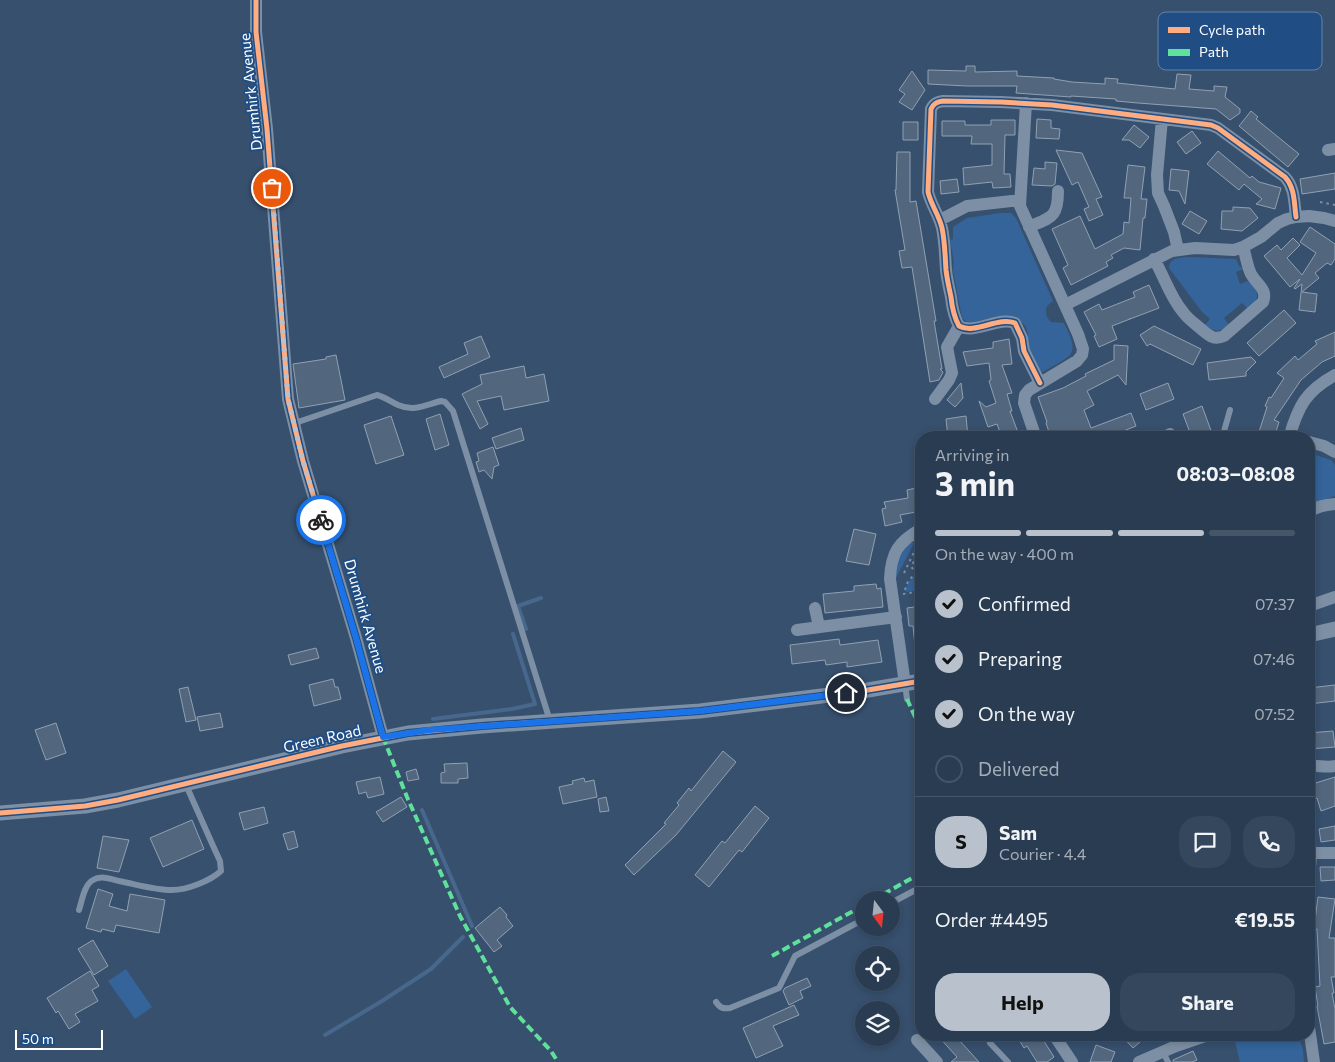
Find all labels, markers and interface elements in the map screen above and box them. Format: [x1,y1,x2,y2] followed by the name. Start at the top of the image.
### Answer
[1158,12,1322,70] legend
[1199,21,1265,38] text: Cycle path
[235,32,265,152] street label: Drumhirk Avenue
[1199,43,1229,60] text: Path
[251,167,293,209] pin
[258,174,286,202] icon: bag
[935,445,1009,464] text: Arriving in
[1177,462,1295,485] text: 08:03–08:08
[935,463,1015,503] text: 3 min
[296,495,346,545] courier
[307,506,335,534] icon: bike
[935,544,1074,563] text: On the way · 400 m
[341,557,391,675] street label: Drumhirk Avenue
[935,590,963,618] icon: check
[978,592,1071,615] text: Confirmed
[1255,594,1295,613] text: 07:37
[935,645,963,673] icon: check
[978,647,1062,670] text: Preparing
[1253,649,1295,668] text: 07:46
[825,672,867,714] pin
[832,679,860,707] icon: home
[935,700,963,728] icon: check
[978,702,1075,725] text: On the way
[1254,704,1295,723] text: 07:52
[281,720,363,756] street label: Green Road
[978,757,1059,780] text: Delivered
[1179,816,1231,868] button: chat
[1243,816,1295,868] button: phone
[999,821,1037,844] text: Sam
[955,830,967,853] text: S
[999,844,1086,863] text: Courier · 4.4
[855,891,900,936] north arrow
[855,891,900,1046] map controls
[935,908,1048,931] text: Order #4495
[1234,908,1295,931] text: €19.55
[855,946,900,991] button: locate
[935,973,1110,1031] button: Help
[1120,973,1295,1031] button: Share
[855,1001,900,1046] button: layers
[15,1027,102,1050] scale bar
[22,1030,54,1047] text: 50 m

